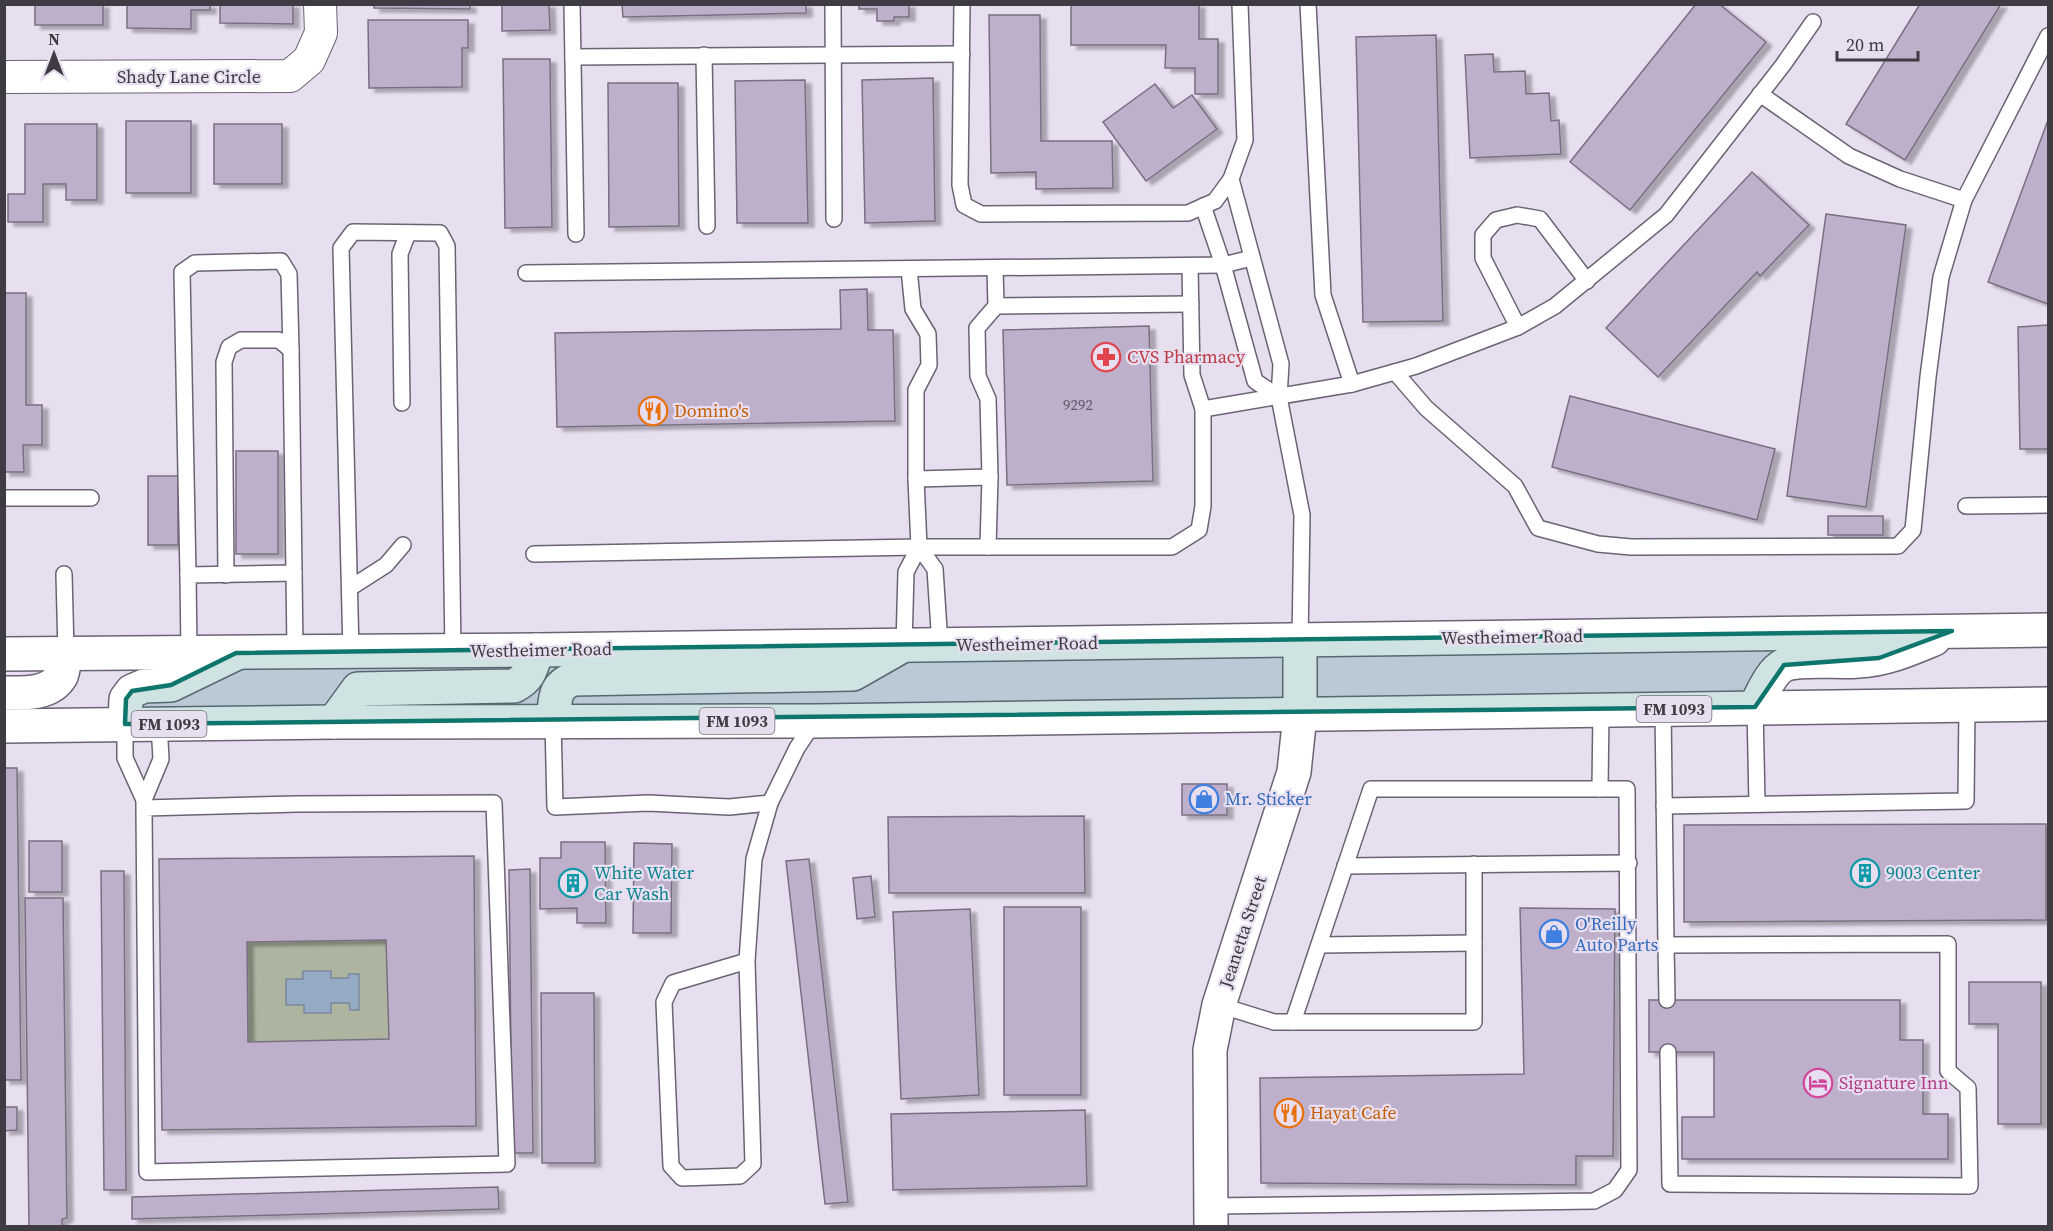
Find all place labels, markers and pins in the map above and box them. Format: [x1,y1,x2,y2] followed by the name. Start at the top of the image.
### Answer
[1090,341,1122,373] pharmacy icon: CVS Pharmacy
[1127,344,1246,369] place label: CVS Pharmacy
[637,395,669,427] restaurant icon: Domino's
[674,398,749,423] place label: Domino's
[1188,783,1220,815] shop icon: Mr. Sticker
[1225,786,1312,811] place label: Mr. Sticker
[1849,857,1881,889] building icon: 9003 Center
[594,860,694,906] place label: White Water Car Wash
[1886,860,1981,885] place label: 9003 Center
[557,867,589,899] building icon: White Water Car Wash
[1575,911,1658,957] place label: O'Reilly Auto Parts
[1538,918,1570,950] shop icon: O'Reilly Auto Parts
[1802,1067,1834,1099] hotel icon: Signature Inn
[1839,1070,1949,1095] place label: Signature Inn
[1273,1097,1305,1129] restaurant icon: Hayat Cafe
[1310,1100,1397,1125] place label: Hayat Cafe

